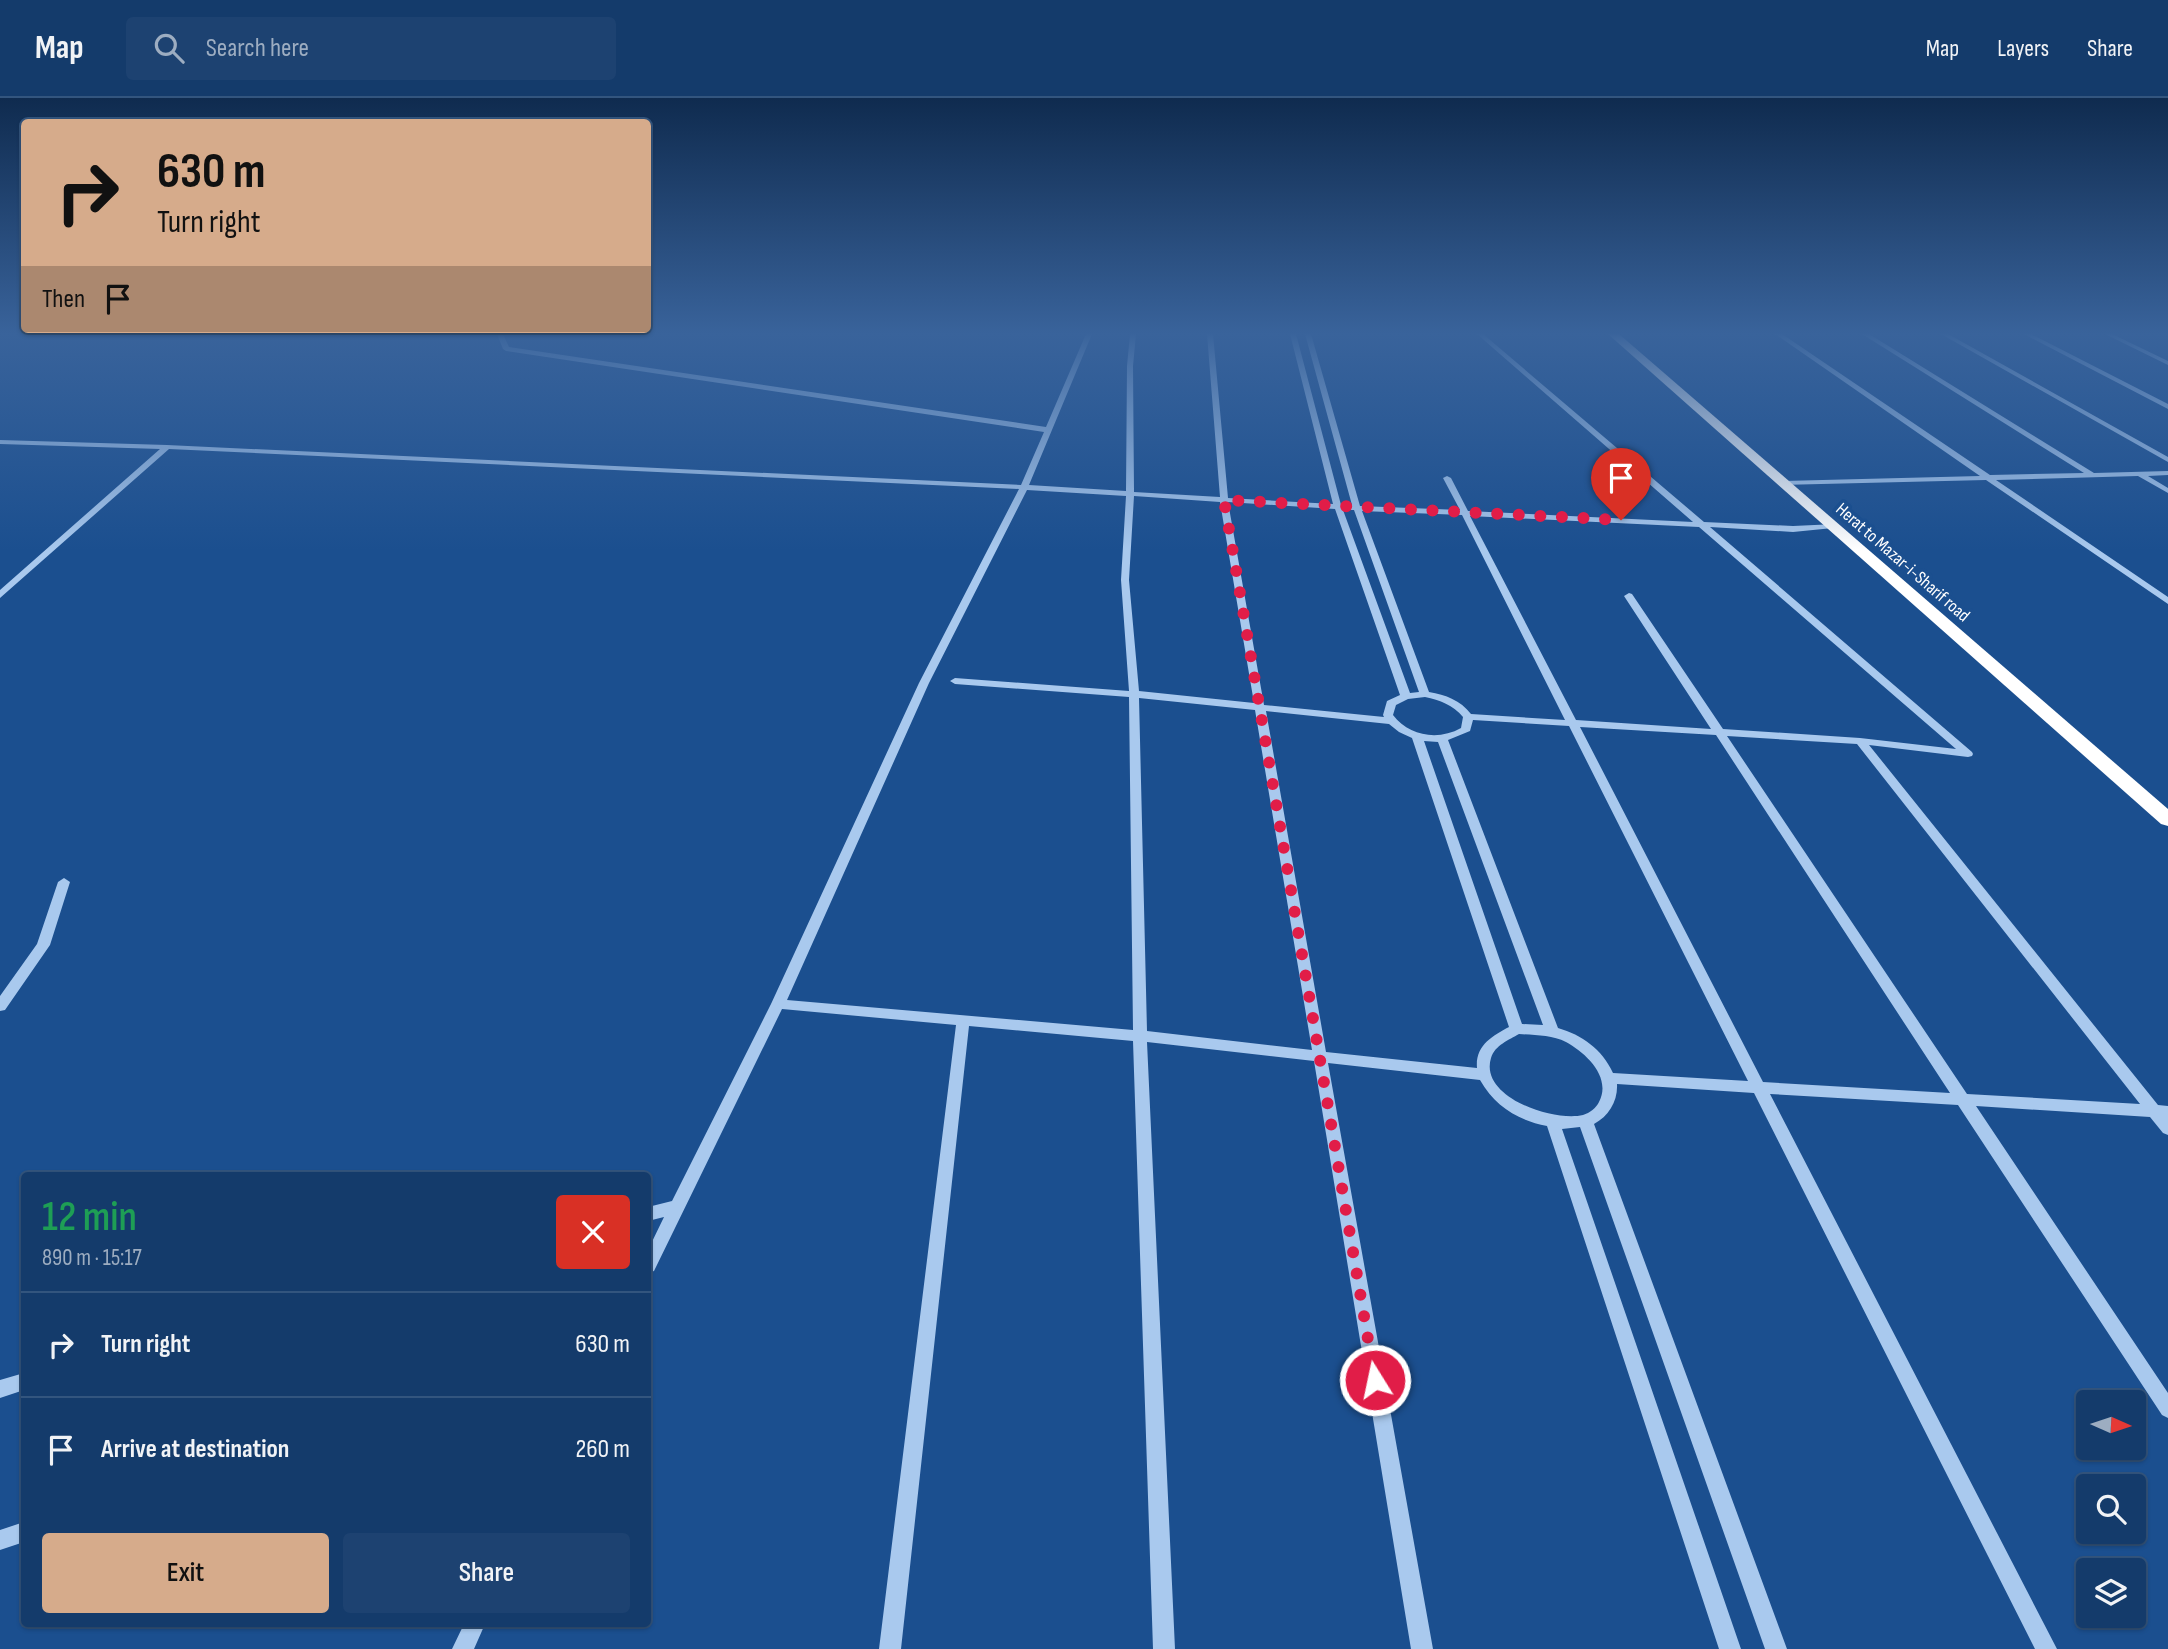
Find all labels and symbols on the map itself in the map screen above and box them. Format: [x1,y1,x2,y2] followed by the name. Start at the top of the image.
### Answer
[1591,448,1651,520] pin
[1832,499,1974,626] street label: Herat to Mazar-i-Sharif road
[1338,1343,1412,1417] position arrow
[2076,1390,2146,1460] north arrow

